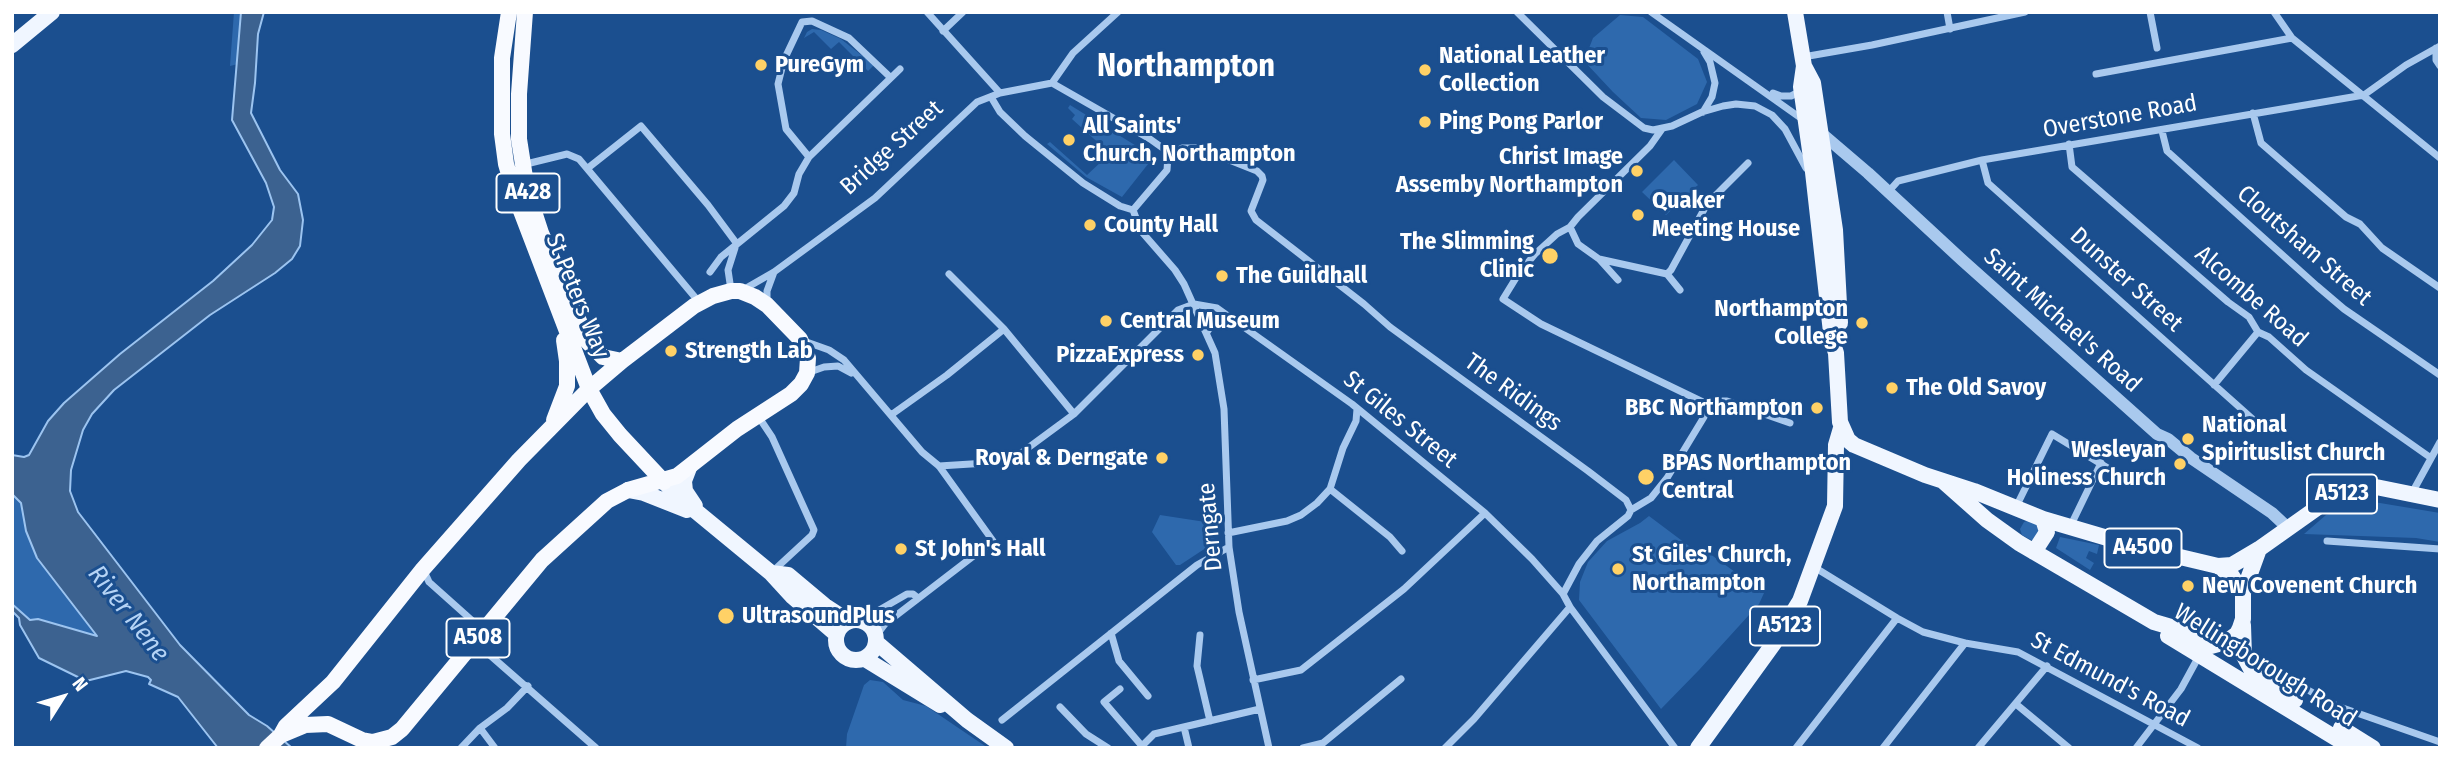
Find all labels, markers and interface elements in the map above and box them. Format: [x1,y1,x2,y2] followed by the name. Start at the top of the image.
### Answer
[1439,42,1605,98] place label: National Leather Collection
[1097,48,1275,86] district label: Northampton
[775,51,864,79] place label: PureGym
[753,57,769,73] marker: PureGym
[1417,62,1433,78] marker: National Leather Collection
[2041,89,2199,145] street label: Overstone Road
[835,95,949,201] street label: Bridge Street
[1439,108,1603,136] place label: Ping Pong Parlor
[1083,112,1296,168] place label: All Saints' Church, Northampton
[1417,114,1433,130] marker: Ping Pong Parlor
[1061,132,1077,148] marker: All Saints' Church, Northampton
[1396,143,1623,199] place label: Christ Image Assemby Northampton
[1629,163,1645,179] marker: Christ Image Assemby Northampton
[496,174,560,212] road number: A428
[2231,180,2377,312] street label: Cloutsham Street
[1652,187,1800,243] place label: Quaker Meeting House
[1630,207,1646,223] marker: Quaker Meeting House
[1104,211,1218,239] place label: County Hall
[1082,217,1098,233] marker: County Hall
[2064,222,2188,338] street label: Dunster Street
[1400,228,1534,284] place label: The Slimming Clinic
[539,230,615,362] street label: St Peters Way
[2189,240,2313,354] street label: Alcombe Road
[1977,243,2147,399] street label: Saint Michael's Road
[1540,246,1560,266] marker: The Slimming Clinic
[1236,262,1367,290] place label: The Guildhall
[1214,268,1230,284] marker: The Guildhall
[1714,295,1848,351] place label: Northampton College
[1120,307,1280,335] place label: Central Museum
[1098,313,1114,329] marker: Central Museum
[1854,315,1870,331] marker: Northampton College
[685,337,813,365] place label: Strength Lab
[1056,341,1184,369] place label: PizzaExpress
[663,343,679,359] marker: Strength Lab
[1190,347,1206,363] marker: PizzaExpress
[1459,348,1567,438] street label: The Ridings
[1337,365,1463,475] street label: St Giles Street
[1906,374,2046,402] place label: The Old Savoy
[1884,380,1900,396] marker: The Old Savoy
[1625,394,1803,422] place label: BBC Northampton
[1809,400,1825,416] marker: BBC Northampton
[2202,411,2385,467] place label: National Spirituslist Church
[2180,431,2196,447] marker: National Spirituslist Church
[2007,436,2166,492] place label: Wesleyan Holiness Church
[975,444,1148,472] place label: Royal & Derngate
[1662,449,1851,505] place label: BPAS Northampton Central
[1154,450,1170,466] marker: Royal & Derngate
[2172,456,2188,472] marker: Wesleyan Holiness Church
[1636,467,1656,487] marker: BPAS Northampton Central
[2307,474,2377,514] road number: A5123
[1193,482,1229,572] street label: Derngate
[2104,528,2182,568] road number: A4500
[915,535,1045,563] place label: St John's Hall
[893,541,909,557] marker: St John's Hall
[1632,541,1791,597] place label: St Giles' Church, Northampton
[81,560,175,668] water label: River Nene
[1610,561,1626,577] marker: St Giles' Church, Northampton
[2202,572,2417,600] place label: New Covenent Church
[2180,578,2196,594] marker: New Covenent Church
[2168,598,2362,734] street label: Wellingborough Road
[742,602,895,630] place label: UltrasoundPlus
[716,606,736,626] marker: UltrasoundPlus
[1750,606,1820,646] road number: A5123
[447,618,510,658] road number: A508
[2026,626,2194,734] street label: St Edmund's Road
[28,662,98,732] north arrow
[68,673,93,696] text: N

